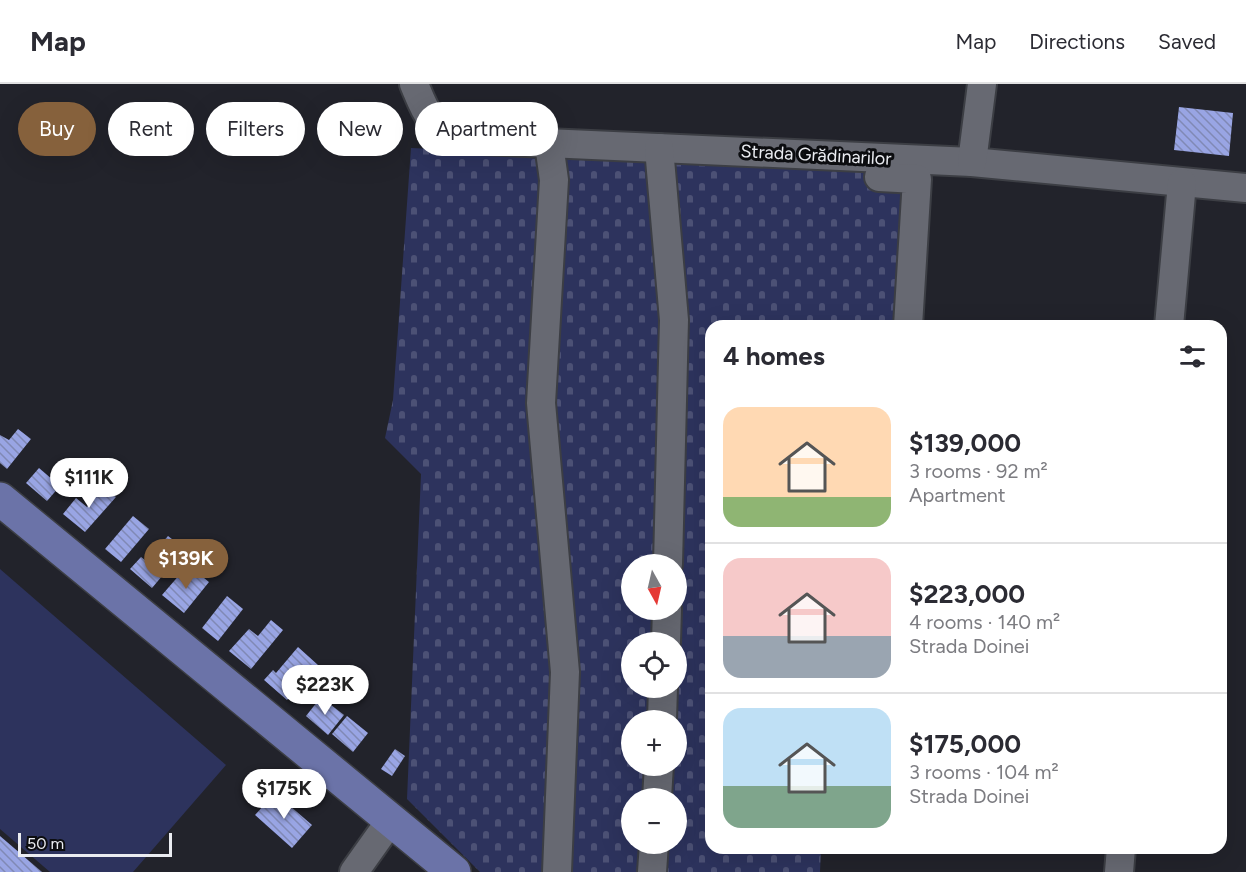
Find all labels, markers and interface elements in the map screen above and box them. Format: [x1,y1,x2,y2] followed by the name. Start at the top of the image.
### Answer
[30,24,86,58] text: Map
[955,29,996,54] text: Map
[1029,29,1125,54] text: Directions
[1158,29,1216,54] text: Saved
[18,102,96,156] chip: Buy
[108,102,194,156] chip: Rent
[206,102,305,156] chip: Filters
[317,102,403,156] chip: New
[415,102,558,156] chip: Apartment
[740,140,892,170] street label: Strada Grădinarilor
[723,340,825,372] text: 4 homes
[1176,340,1209,373] icon: filters
[909,427,1021,459] text: $139,000
[771,431,843,503] icon: home
[47,458,131,509] pin: $111K
[909,459,1048,483] text: 3 rooms · 92 m²
[64,465,114,489] text: $111K
[909,483,1006,507] text: Apartment
[144,539,228,590] pin: $139K
[158,546,214,570] text: $139K
[621,554,687,620] north arrow
[621,554,687,854] map controls
[909,578,1025,610] text: $223,000
[771,582,843,654] icon: home
[909,610,1060,634] text: 4 rooms · 140 m²
[621,632,687,698] button: locate
[909,634,1029,658] text: Strada Doinei
[283,665,367,716] pin: $223K
[296,672,354,696] text: $223K
[621,710,687,776] button: +
[909,728,1021,760] text: $175,000
[771,732,843,804] icon: home
[909,760,1059,784] text: 3 rooms · 104 m²
[242,769,326,820] pin: $175K
[256,776,312,800] text: $175K
[909,784,1029,808] text: Strada Doinei
[621,788,687,854] button: −
[18,830,172,858] scale bar
[27,834,64,853] text: 50 m

